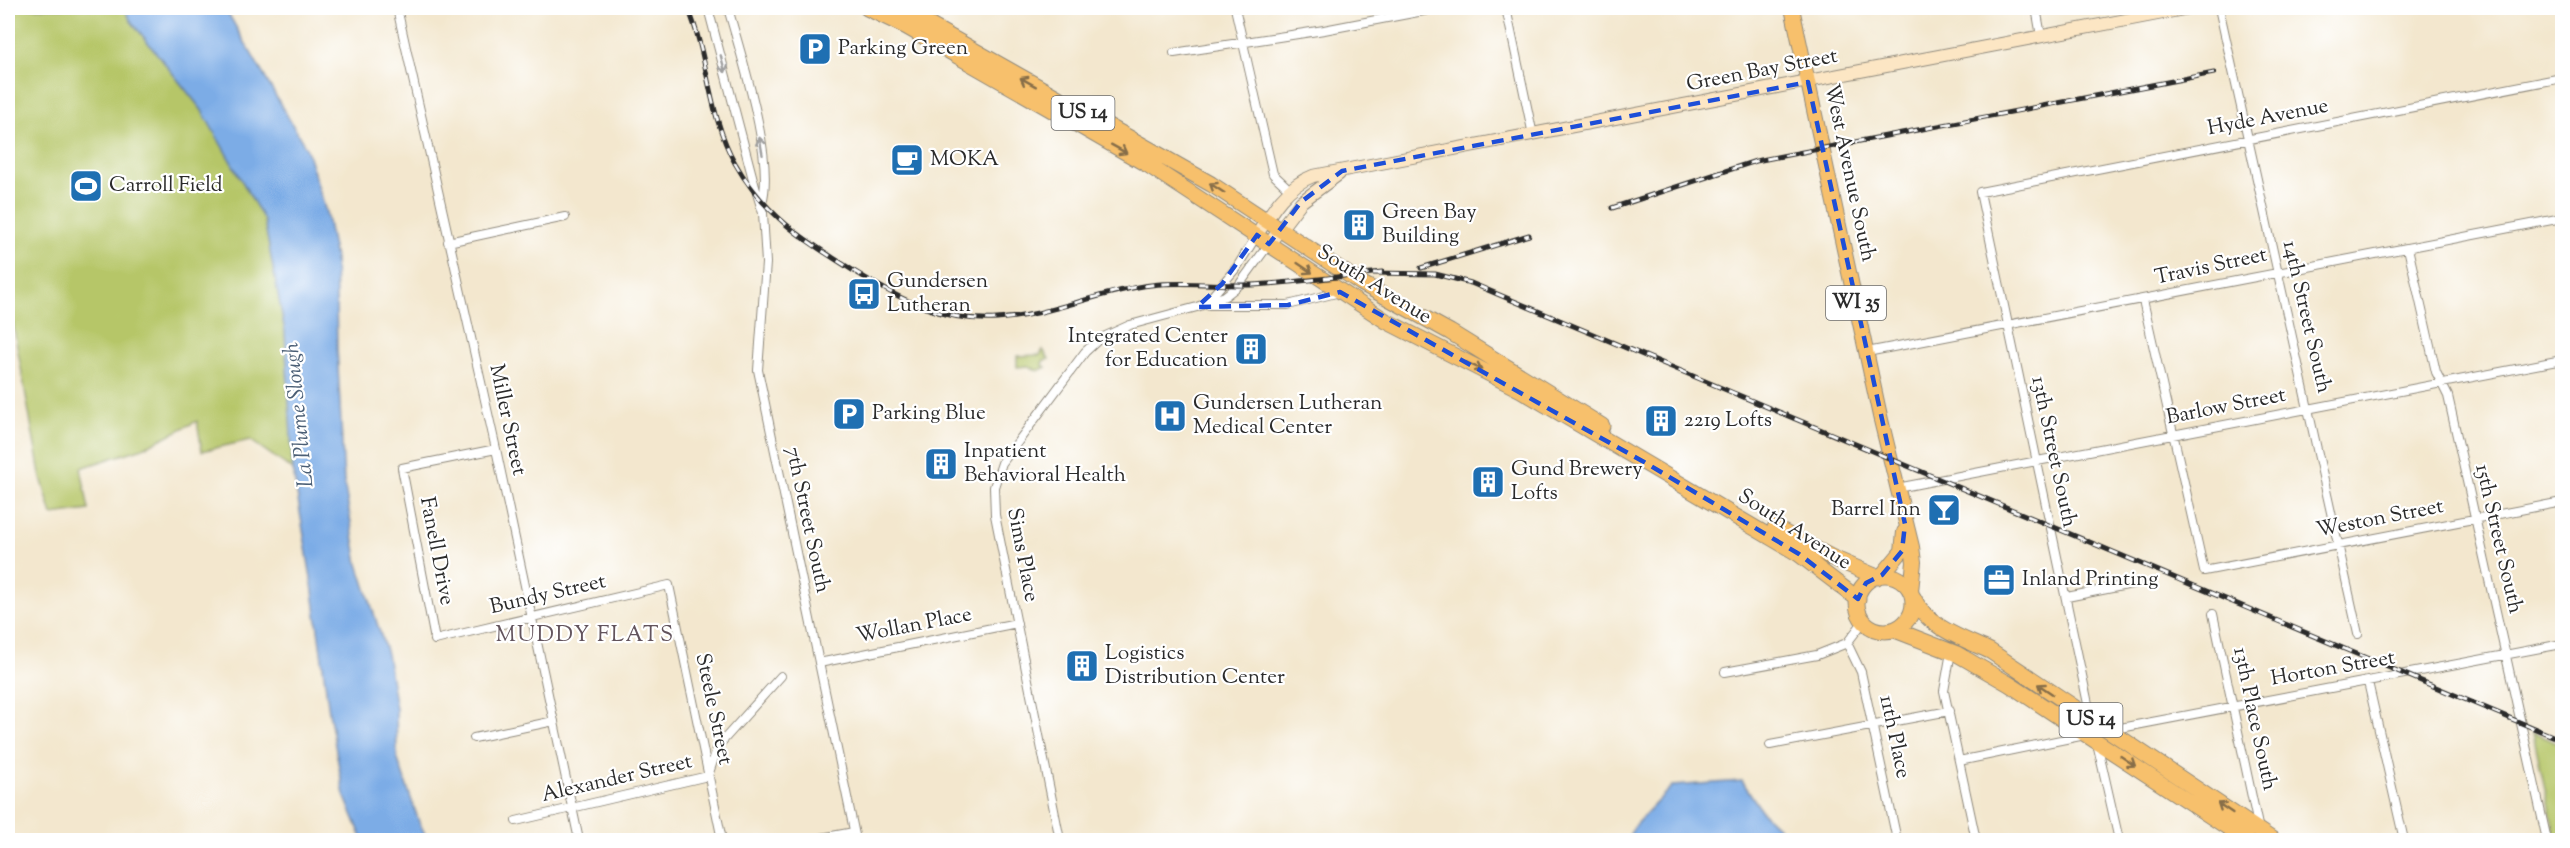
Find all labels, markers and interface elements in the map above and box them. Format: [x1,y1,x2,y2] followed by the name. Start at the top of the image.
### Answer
[797,31,833,67] parking icon: Parking Green
[838,34,968,64] place label: Parking Green
[1684,42,1840,100] street label: Green Bay Street
[718,54,729,73] one-way arrow
[1020,76,1037,88] one-way arrow
[1815,81,1883,265] street label: West Avenue South
[2205,92,2331,144] street label: Hyde Avenue
[1052,96,1114,130] road number: US 14
[755,137,766,156] one-way arrow
[889,142,925,178] cafe icon: MOKA
[1110,143,1127,155] one-way arrow
[930,145,999,175] place label: MOKA
[68,168,104,204] sports icon: Carroll Field
[109,171,223,201] place label: Carroll Field
[1208,182,1225,195] one-way arrow
[1382,198,1477,252] place label: Green Bay Building
[1341,207,1377,243] building icon: Green Bay Building
[1311,238,1437,332] street label: South Avenue
[2274,238,2338,396] street label: 14th Street South
[2152,240,2270,294] street label: Travis Street
[1296,262,1313,274] one-way arrow
[887,267,988,321] place label: Gundersen Lutheran
[846,276,882,312] bus stop icon: Gundersen Lutheran
[1826,286,1886,320] road number: WI 35
[1068,322,1228,376] place label: Integrated Center for Education
[1233,331,1269,367] building icon: Integrated Center for Education
[276,341,324,489] water label: La Plume Slough
[1464,360,1482,372] one-way arrow
[481,362,533,478] street label: Miller Street
[2022,374,2084,530] street label: 13th Street South
[2164,381,2288,433] street label: Barlow Street
[1193,389,1383,443] place label: Gundersen Lutheran Medical Center
[831,396,867,432] parking icon: Parking Blue
[1152,398,1188,434] hospital icon: Gundersen Lutheran Medical Center
[872,399,986,429] place label: Parking Blue
[1643,403,1679,439] building icon: 2219 Lofts
[1684,406,1772,436] place label: 2219 Lofts
[964,437,1126,491] place label: Inpatient Behavioral Health
[777,444,837,596] street label: 7th Street South
[923,446,959,482] building icon: Inpatient Behavioral Health
[1511,455,1643,509] place label: Gund Brewery Lofts
[2466,461,2530,617] street label: 15th Street South
[1470,464,1506,500] building icon: Gund Brewery Lofts
[1731,482,1857,578] street label: South Avenue
[1926,492,1962,528] bar icon: Barrel Inn
[2314,492,2446,546] street label: Weston Street
[411,494,461,608] street label: Fanell Drive
[1831,495,1921,525] place label: Barrel Inn
[998,506,1046,604] street label: Sims Place
[1981,562,2017,598] office icon: Inland Printing
[2022,565,2159,595] place label: Inland Printing
[487,567,609,623] street label: Bundy Street
[854,600,974,652] street label: Wollan Place
[495,620,675,652] district label: MUDDY FLATS
[1105,639,1285,693] place label: Logistics Distribution Center
[2268,643,2398,695] street label: Horton Street
[2224,645,2284,793] street label: 13th Place South
[1064,648,1100,684] building icon: Logistics Distribution Center
[687,650,739,768] street label: Steele Street
[2037,683,2054,695] one-way arrow
[1871,692,1917,782] street label: 11th Place
[2060,703,2122,737] road number: US 14
[539,747,695,811] street label: Alexander Street
[2120,755,2136,767] one-way arrow
[2217,802,2234,814] one-way arrow

